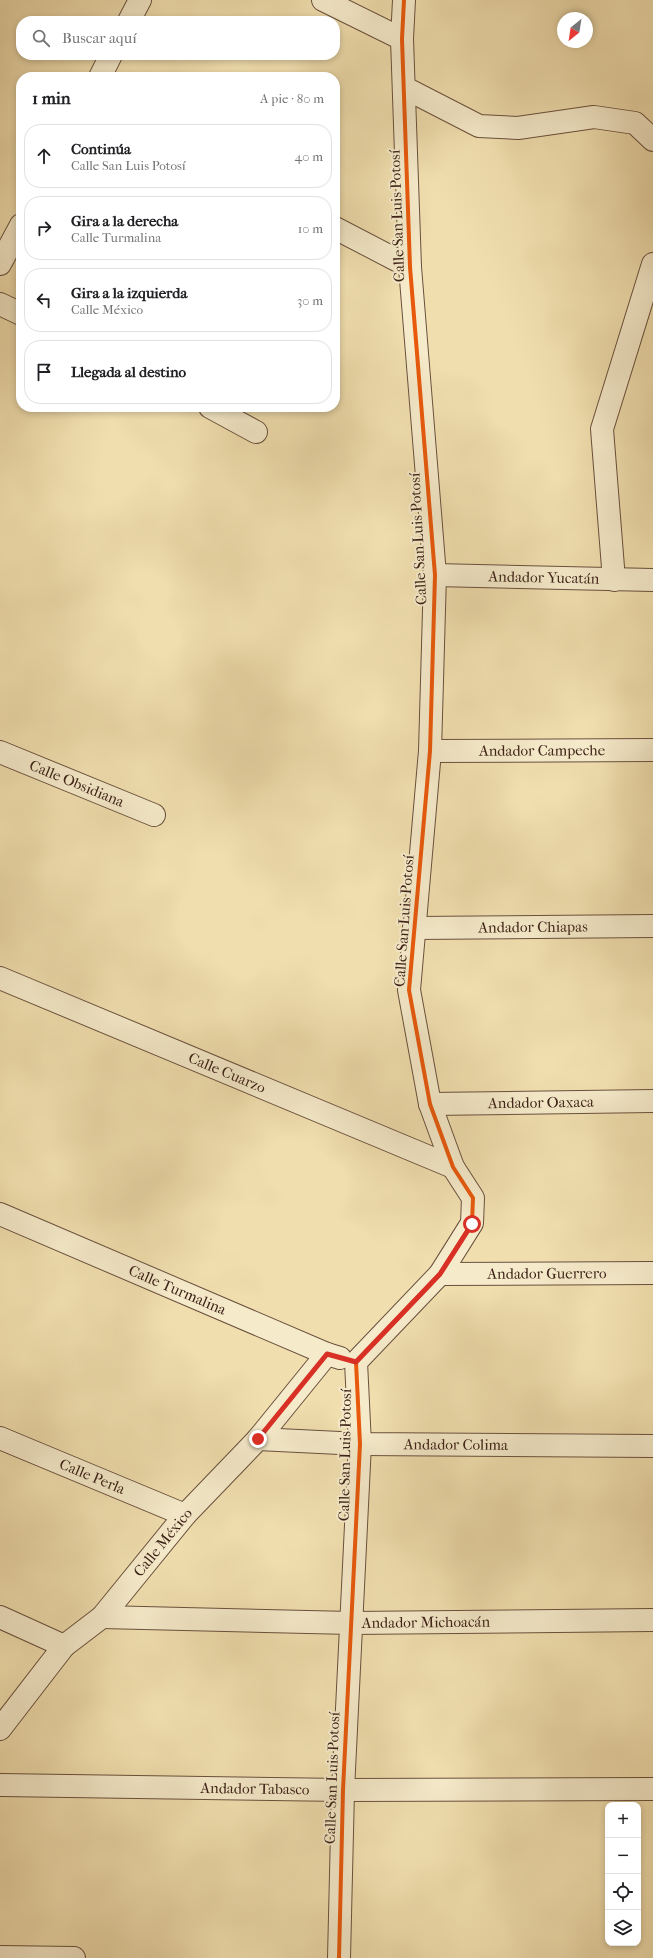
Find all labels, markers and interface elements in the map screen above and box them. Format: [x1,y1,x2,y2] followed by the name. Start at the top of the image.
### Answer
[557,12,593,48] north arrow
[16,16,340,60] search box
[30,27,52,49] icon: search
[62,29,137,47] text: Buscar aquí
[32,88,71,108] text: 1 min
[260,91,324,106] text: A pie · 80 m
[71,140,131,158] text: Continúa
[33,145,55,167] icon: ahead
[295,149,323,164] text: 40 m
[386,149,408,282] street label: Calle San Luis Potosí
[71,158,186,173] text: Calle San Luis Potosí
[71,212,178,230] text: Gira a la derecha
[33,217,55,239] icon: right
[298,221,323,236] text: 10 m
[71,230,161,245] text: Calle Turmalina
[71,284,187,302] text: Gira a la izquierda
[33,289,55,311] icon: left
[297,293,323,308] text: 30 m
[71,302,143,317] text: Calle México
[33,361,55,383] icon: arrive
[71,363,186,381] text: Llegada al destino
[406,472,430,606] street label: Calle San Luis Potosí
[487,567,600,588] street label: Andador Yucatán
[478,741,606,760] street label: Andador Campeche
[27,756,128,811] street label: Calle Obsidiana
[390,854,418,988] street label: Calle San Luis Potosí
[477,918,588,936] street label: Andador Chiapas
[186,1049,269,1097] street label: Calle Cuarzo
[487,1093,595,1112] street label: Andador Oaxaca
[463,1215,481,1233] route start
[126,1261,230,1319] street label: Calle Turmalina
[486,1264,607,1283] street label: Andador Guerrero
[335,1388,355,1521] street label: Calle San Luis Potosí
[249,1430,267,1448] route end
[403,1435,509,1454] street label: Andador Colima
[57,1455,129,1498] street label: Calle Perla
[130,1504,196,1580] street label: Calle México
[361,1613,491,1632] street label: Andador Michoacán
[321,1711,343,1844] street label: Calle San Luis Potosí
[199,1779,310,1799] street label: Andador Tabasco
[605,1802,641,1946] map controls
[605,1802,641,1838] button: +
[605,1838,641,1874] button: −
[605,1874,641,1910] button: locate
[605,1910,641,1946] button: layers

